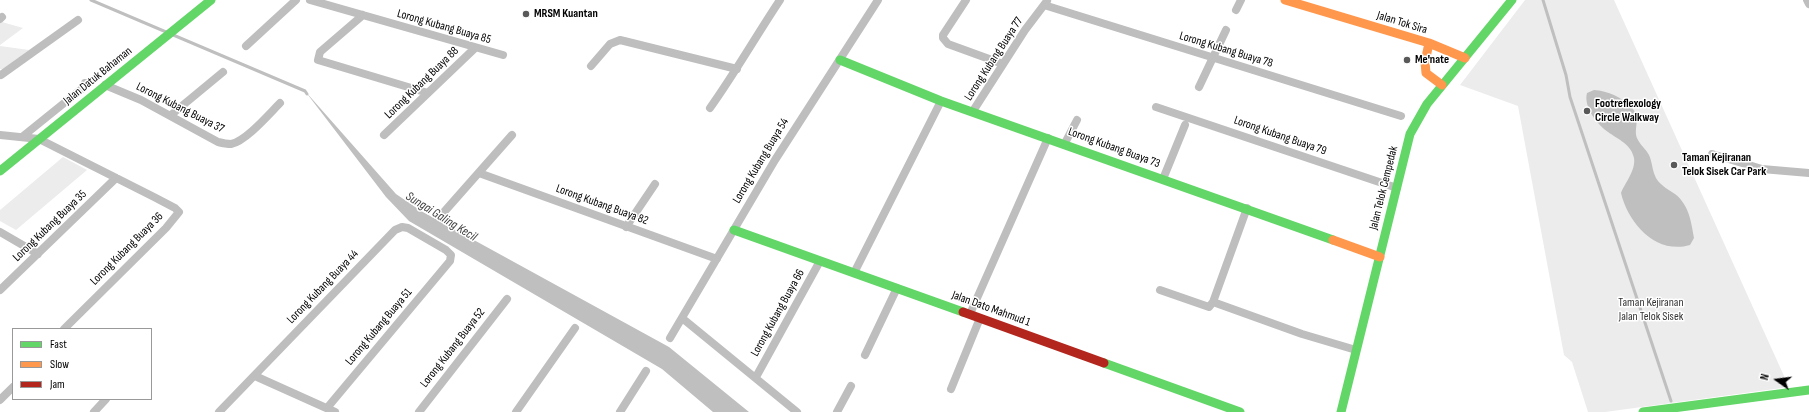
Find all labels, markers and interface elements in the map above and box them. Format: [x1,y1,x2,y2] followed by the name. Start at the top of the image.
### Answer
[395,7,493,47] street label: Lorong Kubang Buaya 85
[534,7,598,21] place label: MRSM Kuantan
[521,9,531,19] marker: MRSM Kuantan
[1375,9,1429,37] street label: Jalan Tok Sira
[962,15,1026,103] street label: Lorong Kubang Buaya 77
[1178,29,1274,71] street label: Lorong Kubang Buaya 78
[61,44,135,108] street label: Jalan Datuk Bahaman
[382,44,462,122] street label: Lorong Kubang Buaya 88
[1415,53,1449,67] place label: Me'nate
[1402,55,1412,65] marker: Me'nate
[134,80,226,136] street label: Lorong Kubang Buaya 37
[1595,97,1661,125] place label: Footreflexology Circle Walkway
[1582,106,1592,116] marker: Footreflexology Circle Walkway
[1232,113,1328,159] street label: Lorong Kubang Buaya 79
[730,116,792,206] street label: Lorong Kubang Buaya 54
[1066,125,1162,171] street label: Lorong Kubang Buaya 73
[1367,145,1401,231] street label: Jalan Telok Cempedak
[1682,151,1766,179] place label: Taman Kejiranan Telok Sisek Car Park
[1669,160,1679,170] marker: Taman Kejiranan Telok Sisek Car Park
[554,182,650,228] street label: Lorong Kubang Buaya 82
[10,187,90,265] street label: Lorong Kubang Buaya 35
[403,189,479,245] water label: Sungai Galing Kecil
[88,210,166,288] street label: Lorong Kubang Buaya 36
[284,247,362,327] street label: Lorong Kubang Buaya 44
[748,267,808,359] street label: Lorong Kubang Buaya 66
[343,286,415,368] street label: Lorong Kubang Buaya 51
[950,288,1032,330] street label: Jalan Dato Mahmud 1
[1618,296,1684,324] park label: Taman Kejiranan Jalan Telok Sisek
[418,305,488,391] street label: Lorong Kubang Buaya 52
[12,328,152,400] legend
[50,337,67,352] text: Fast
[50,357,69,372] text: Slow
[1757,360,1797,400] north arrow
[1758,373,1772,381] text: N
[50,377,65,392] text: Jam

